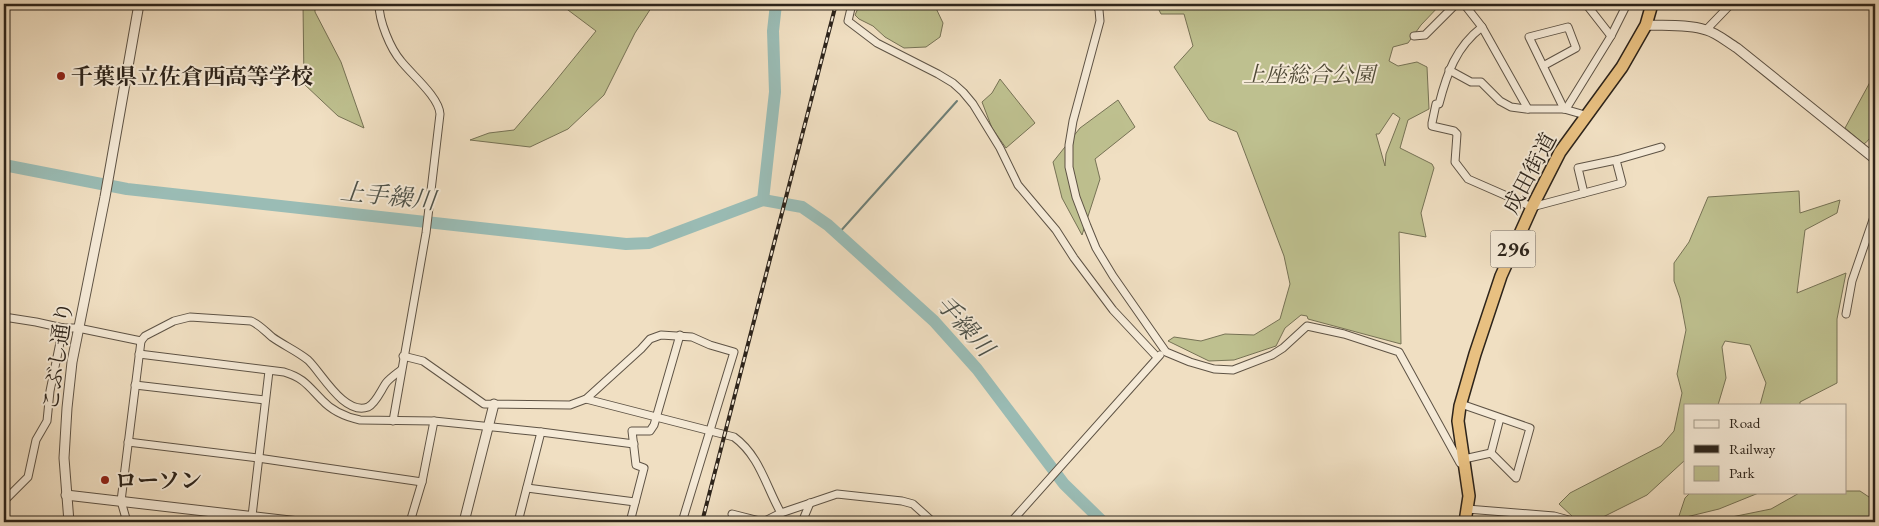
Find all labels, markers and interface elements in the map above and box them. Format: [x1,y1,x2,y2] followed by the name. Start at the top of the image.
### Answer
[1243,60,1378,89] park label: 上座総合公園
[71,62,313,91] place label: 千葉県立佐倉西高等学校
[55,70,67,82] marker: 千葉県立佐倉西高等学校
[1496,128,1563,219] street label: 成田街道
[339,175,440,216] water label: 上手繰川
[1490,230,1536,268] road number: 296
[930,289,1003,365] water label: 手繰川
[35,300,80,413] street label: こぶし通り
[1684,404,1846,494] legend
[1729,413,1761,432] text: Road
[1729,439,1776,458] text: Railway
[1729,463,1756,482] text: Park
[115,466,202,495] place label: ローソン
[99,474,111,486] marker: ローソン

